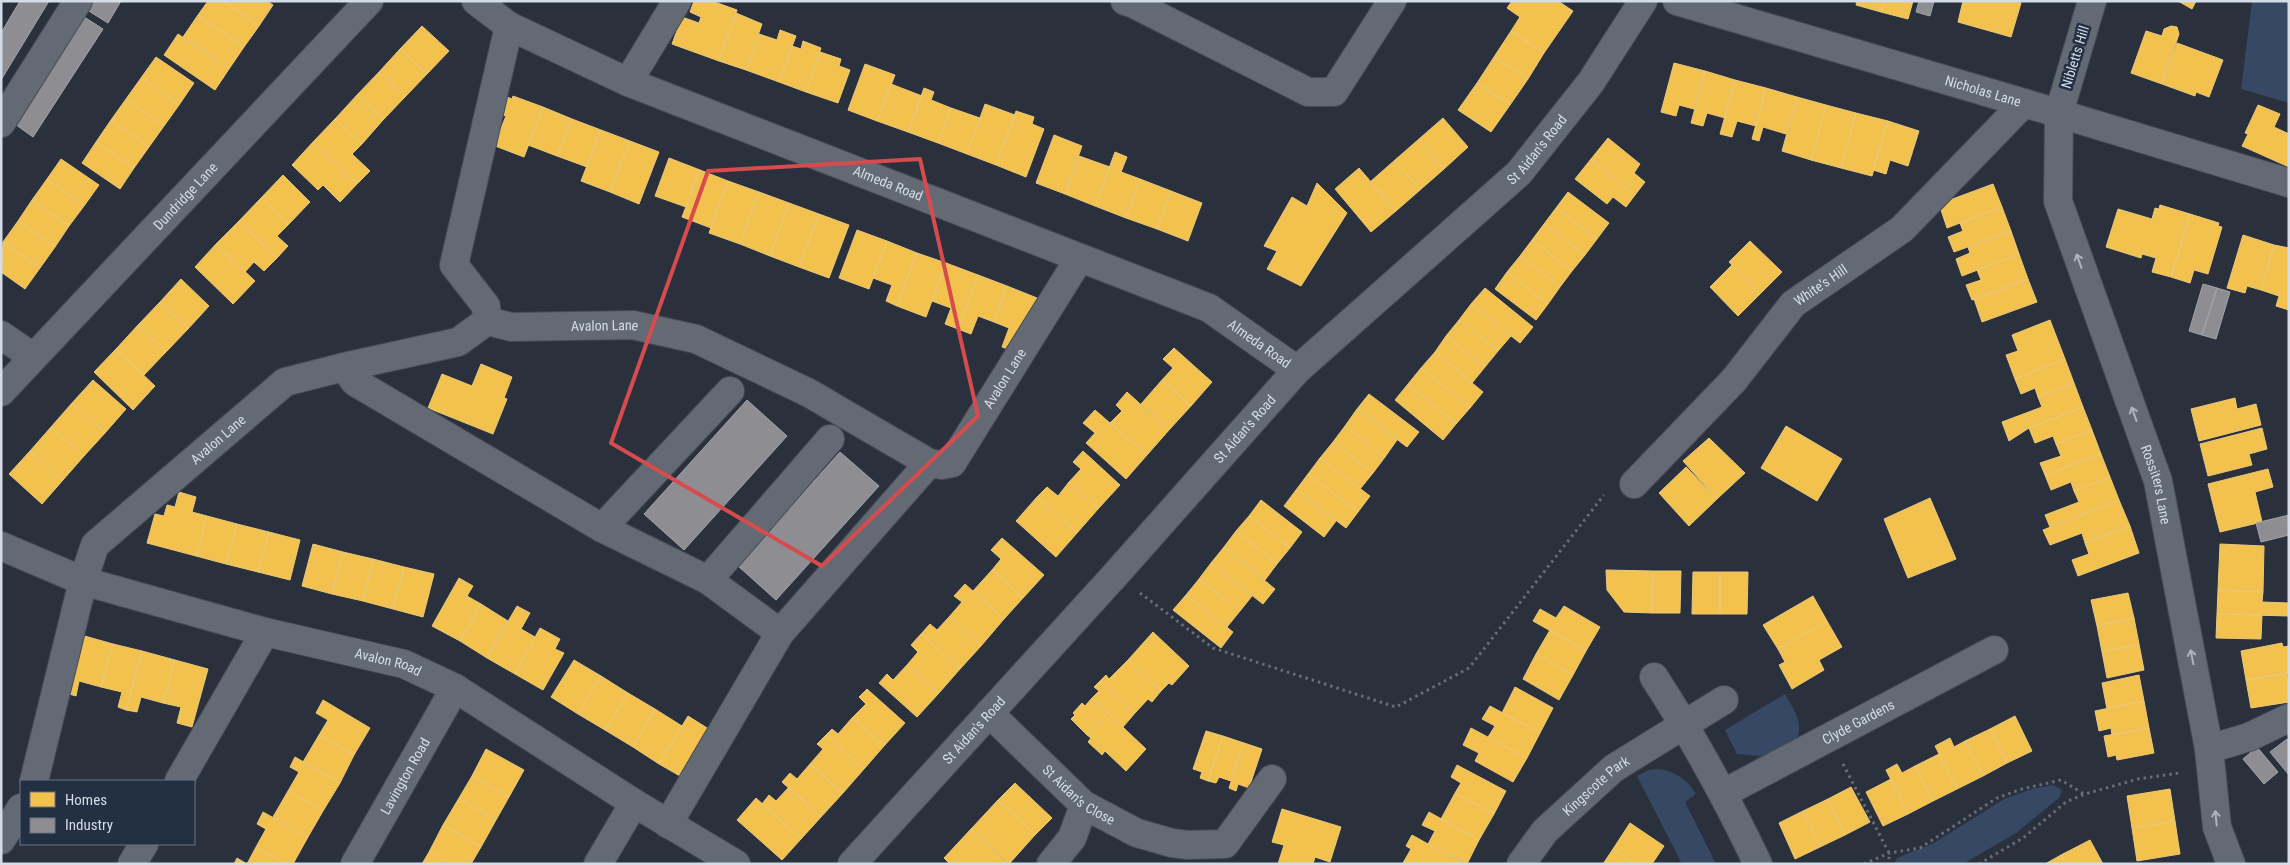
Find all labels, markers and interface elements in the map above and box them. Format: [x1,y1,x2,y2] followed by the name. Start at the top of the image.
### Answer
[2058,24,2092,90] street label: Nibletts Hill
[1943,72,2023,110] street label: Nicholas Lane
[1504,112,1570,188] street label: St Aidan's Road
[150,159,221,233] street label: Dundridge Lane
[851,162,925,204] street label: Almeda Road
[2074,254,2083,270] one-way arrow
[1791,261,1850,309] street label: White's Hill
[1225,316,1294,371] street label: Almeda Road
[571,317,640,334] street label: Avalon Lane
[980,345,1029,411] street label: Avalon Lane
[1210,392,1279,466] street label: St Aidan's Road
[2129,407,2138,423] one-way arrow
[187,411,249,467] street label: Avalon Lane
[2138,443,2174,526] street label: Rossiters Lane
[353,645,424,679] street label: Avalon Road
[2186,649,2196,665] one-way arrow
[939,693,1008,767] street label: St Aidan's Road
[1819,696,1897,748] street label: Clyde Gardens
[377,735,433,817] street label: Lavington Road
[1559,752,1633,819] street label: Kingscote Park
[1039,761,1118,828] street label: St Aidan's Close
[20,780,195,845] legend
[65,791,107,809] text: Homes
[2211,810,2221,826] one-way arrow
[65,816,113,834] text: Industry

